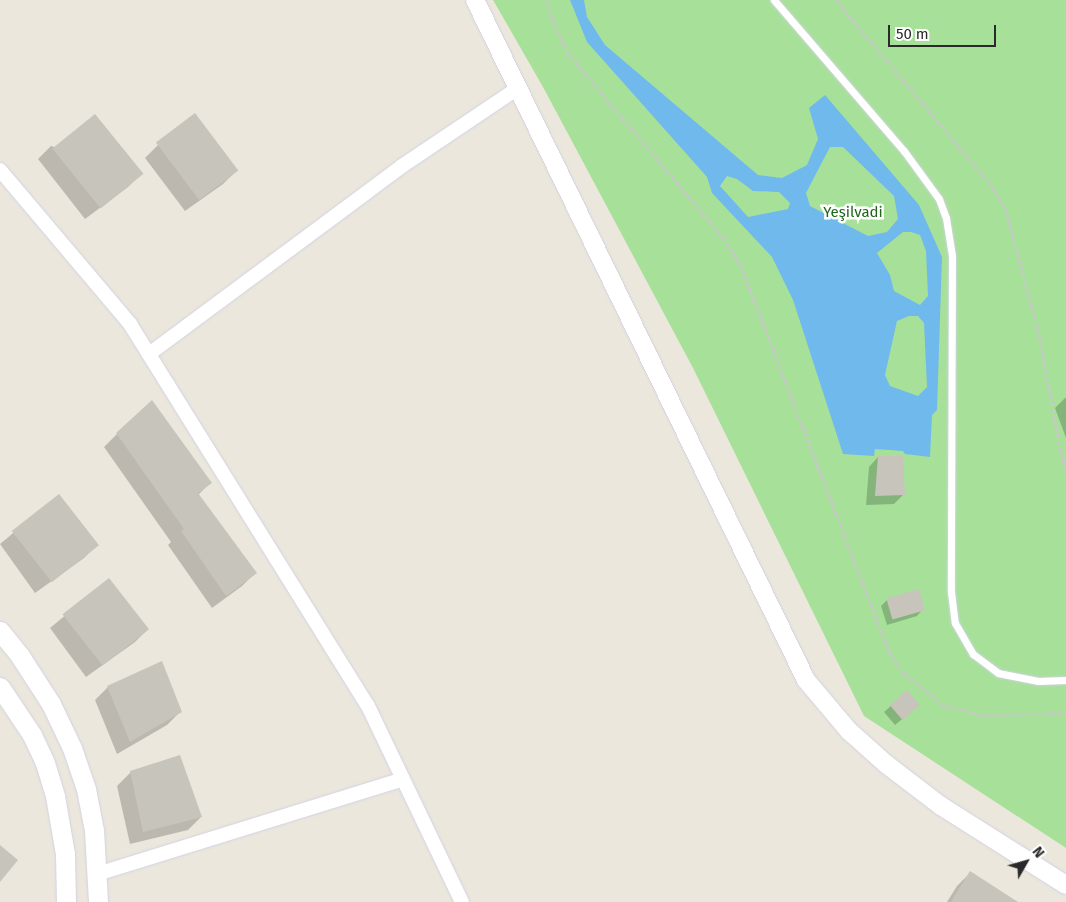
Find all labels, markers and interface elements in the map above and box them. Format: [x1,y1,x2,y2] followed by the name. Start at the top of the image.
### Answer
[891,15,998,47] scale bar
[896,25,929,43] text: 50 m
[823,204,883,222] park label: Yeşilvadi
[1001,837,1051,887] north arrow
[1029,844,1048,861] text: N

